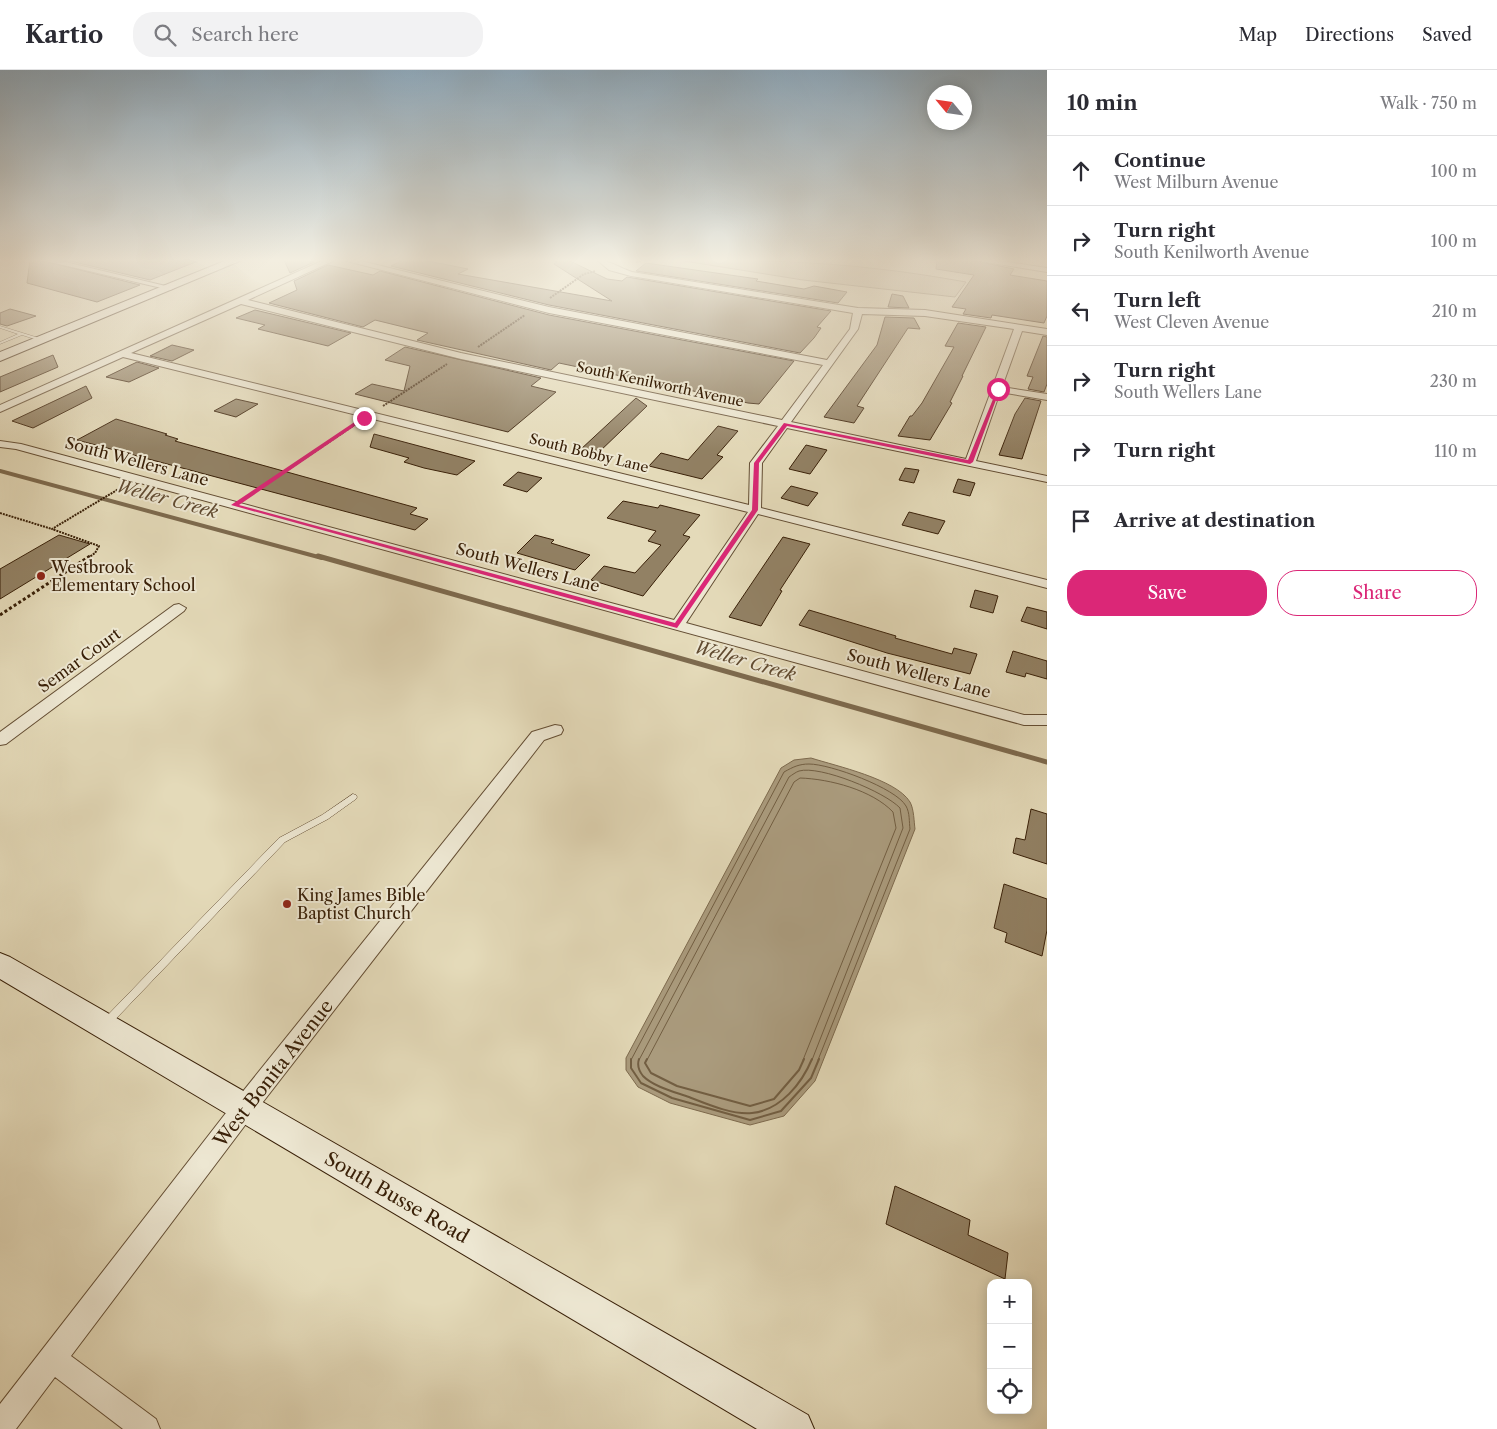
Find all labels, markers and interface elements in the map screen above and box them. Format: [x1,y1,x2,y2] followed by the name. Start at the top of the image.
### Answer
[133,12,483,57] search box
[25,20,103,49] text: Kartio
[151,21,179,49] icon: search
[191,23,299,46] text: Search here
[1238,24,1277,46] text: Map
[1305,24,1394,46] text: Directions
[1422,24,1472,46] text: Saved
[927,85,972,130] north arrow
[1067,90,1138,115] text: 10 min
[1380,93,1477,113] text: Walk · 750 m
[1114,149,1206,172] text: Continue
[1067,157,1095,185] icon: ahead
[1431,161,1477,181] text: 100 m
[1114,172,1278,192] text: West Milburn Avenue
[1114,219,1215,242] text: Turn right
[1067,227,1095,255] icon: right
[1431,231,1477,251] text: 100 m
[1114,242,1309,262] text: South Kenilworth Avenue
[1114,289,1201,312] text: Turn left
[1067,297,1095,325] icon: left
[1432,301,1477,321] text: 210 m
[1114,312,1269,332] text: West Cleven Avenue
[575,357,746,411] street label: South Kenilworth Avenue
[1114,359,1215,382] text: Turn right
[1067,367,1095,395] icon: right
[1430,371,1477,391] text: 230 m
[987,378,1010,401] route start
[1114,382,1262,402] text: South Wellers Lane
[353,407,376,430] route end
[528,429,651,477] street label: South Bobby Lane
[63,432,211,490] street label: South Wellers Lane
[1067,437,1095,465] icon: right
[1114,439,1215,462] text: Turn right
[1434,441,1477,461] text: 110 m
[114,475,221,523] water label: Weller Creek
[1067,507,1095,535] icon: arrive
[1114,509,1315,532] text: Arrive at destination
[454,538,602,596] street label: South Wellers Lane
[50,557,196,595] place label: Westbrook Elementary School
[35,570,47,582] marker: Westbrook Elementary School
[1067,570,1267,616] button: Save
[1277,570,1477,616] button: Share
[34,623,124,697] street label: Semar Court
[692,636,799,686] water label: Weller Creek
[845,644,993,702] street label: South Wellers Lane
[297,885,425,923] place label: King James Bible Baptist Church
[281,898,293,910] marker: King James Bible Baptist Church
[208,995,338,1152] street label: West Bonita Avenue
[321,1147,473,1248] street label: South Busse Road
[987,1279,1032,1414] map controls
[987,1279,1032,1324] button: +
[987,1324,1032,1369] button: −
[987,1369,1032,1414] button: locate

